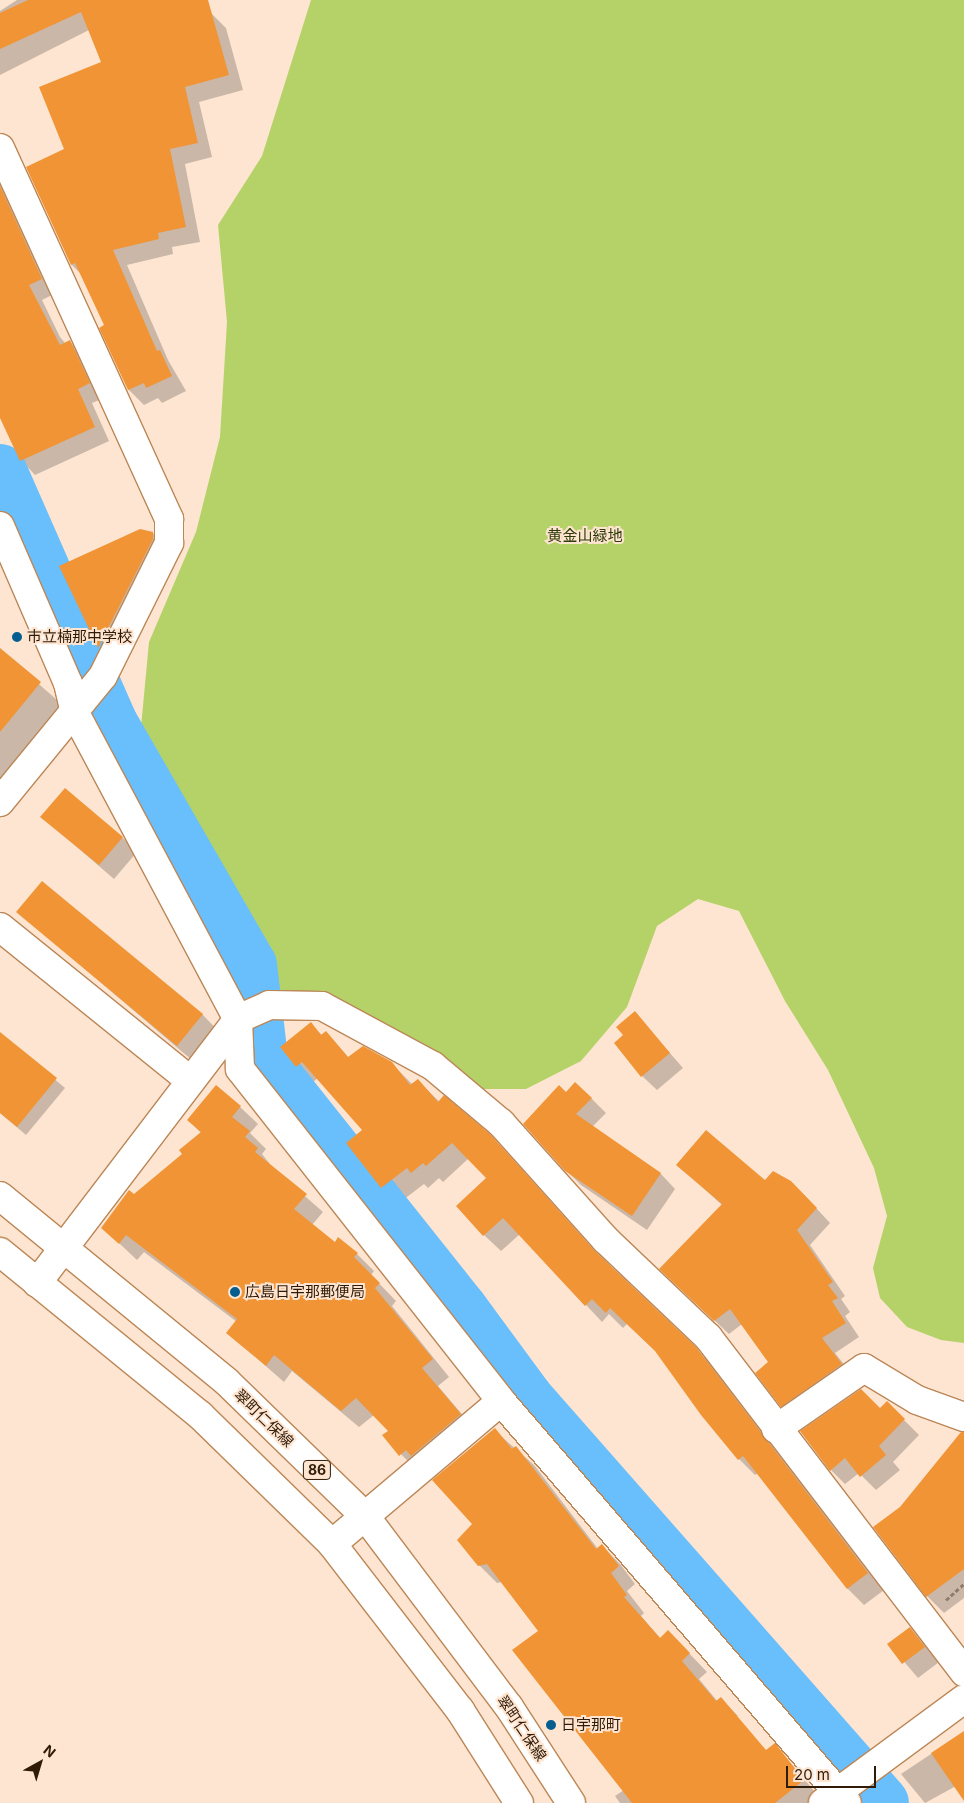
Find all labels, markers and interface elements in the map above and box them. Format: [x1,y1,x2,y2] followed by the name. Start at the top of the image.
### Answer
[548,527,622,545] park label: 黄金山緑地
[27,628,132,646] place label: 市立楠那中学校
[11,631,23,643] marker: 市立楠那中学校
[245,1283,365,1301] place label: 広島日宇那郵便局
[229,1286,241,1298] marker: 広島日宇那郵便局
[231,1385,297,1451] street label: 翠町仁保線
[302,1458,332,1482] road number: 86
[494,1692,550,1764] street label: 翠町仁保線
[561,1716,621,1734] place label: 日宇那町
[545,1719,557,1731] marker: 日宇那町
[15,1738,65,1788] north arrow
[40,1741,59,1761] text: N
[789,1756,879,1788] scale bar
[794,1765,830,1784] text: 20 m

